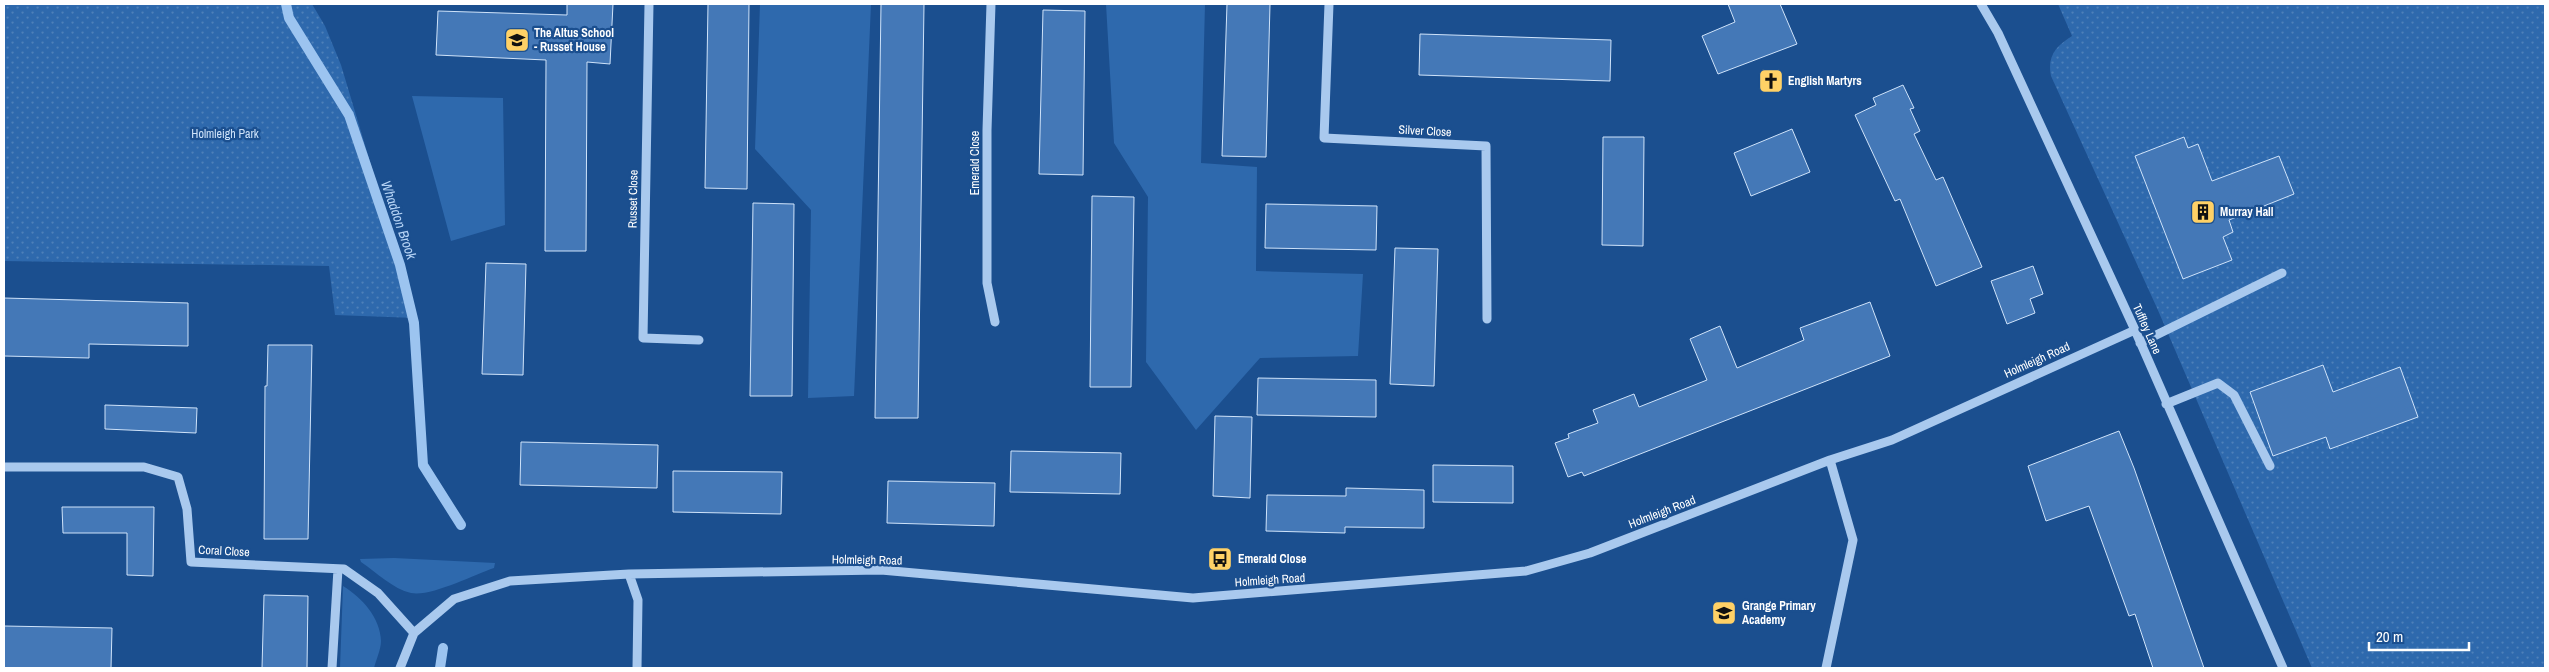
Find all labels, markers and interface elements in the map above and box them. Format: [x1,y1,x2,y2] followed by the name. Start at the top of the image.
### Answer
[534,25,614,55] place label: The Altus School - Russet House
[504,27,530,53] school or university icon: The Altus School - Russet House
[1758,68,1784,94] church icon: English Martyrs
[1788,73,1862,89] place label: English Martyrs
[1398,122,1452,140] street label: Silver Close
[191,126,259,142] park label: Holmleigh Park
[967,131,983,195] street label: Emerald Close
[624,170,642,228] street label: Russet Close
[377,178,421,263] water label: Whaddon Brook
[2190,199,2216,225] building icon: Murray Hall
[2220,204,2274,220] place label: Murray Hall
[2129,301,2165,357] street label: Tuffley Lane
[2002,338,2072,382] street label: Holmleigh Road
[1626,492,1698,532] street label: Holmleigh Road
[198,542,250,560] street label: Coral Close
[1207,546,1233,572] bus stop icon: Emerald Close
[832,551,902,569] street label: Holmleigh Road
[1238,551,1307,567] place label: Emerald Close
[1234,570,1306,590] street label: Holmleigh Road
[1742,598,1816,628] place label: Grange Primary Academy
[1711,600,1737,626] school or university icon: Grange Primary Academy
[2369,620,2469,652] scale bar
[2376,626,2403,647] text: 20 m

